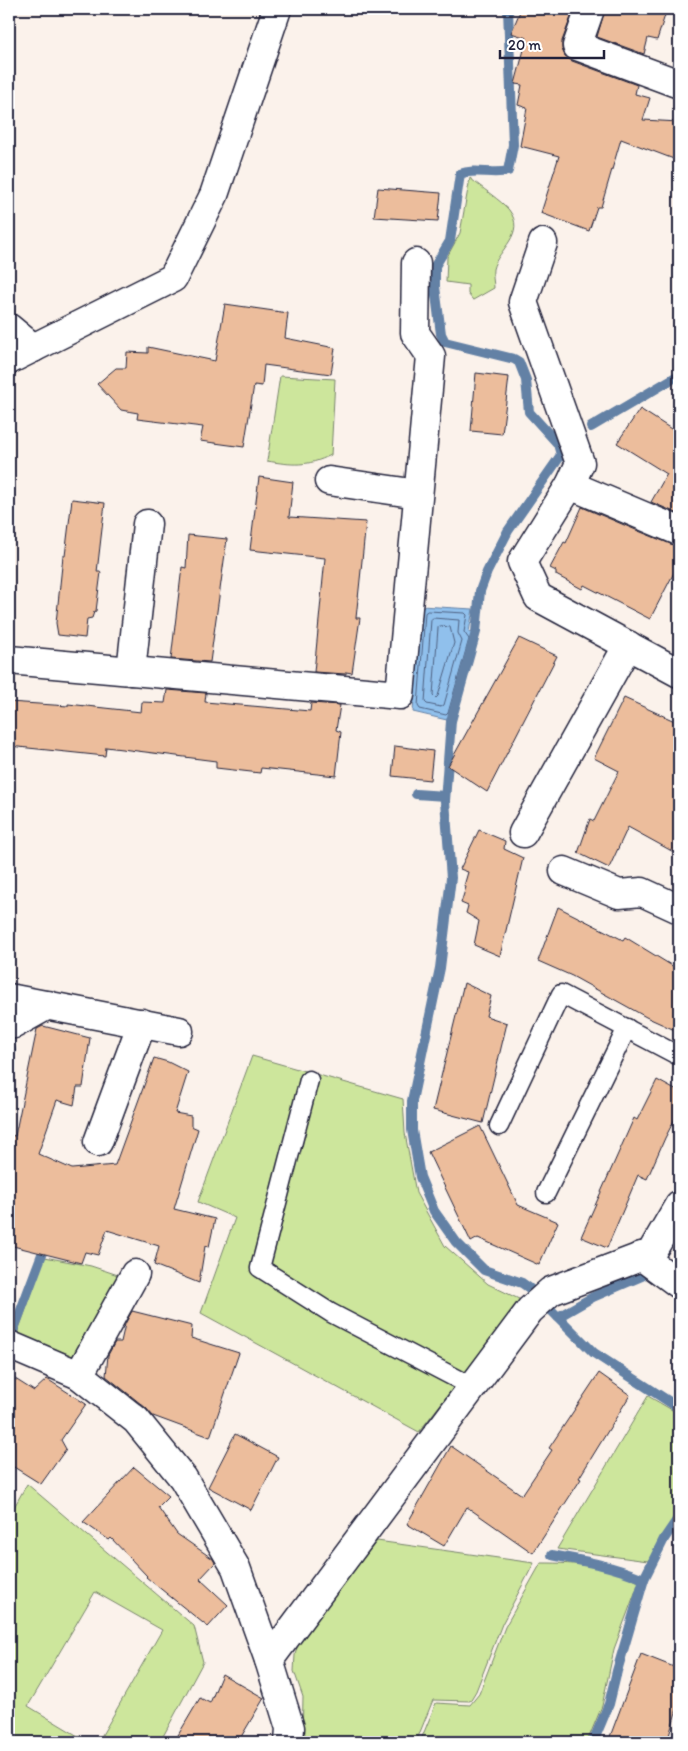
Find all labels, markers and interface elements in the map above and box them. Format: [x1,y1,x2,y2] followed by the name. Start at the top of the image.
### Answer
[500,28,604,60] scale bar
[508,36,542,54] text: 20 m

